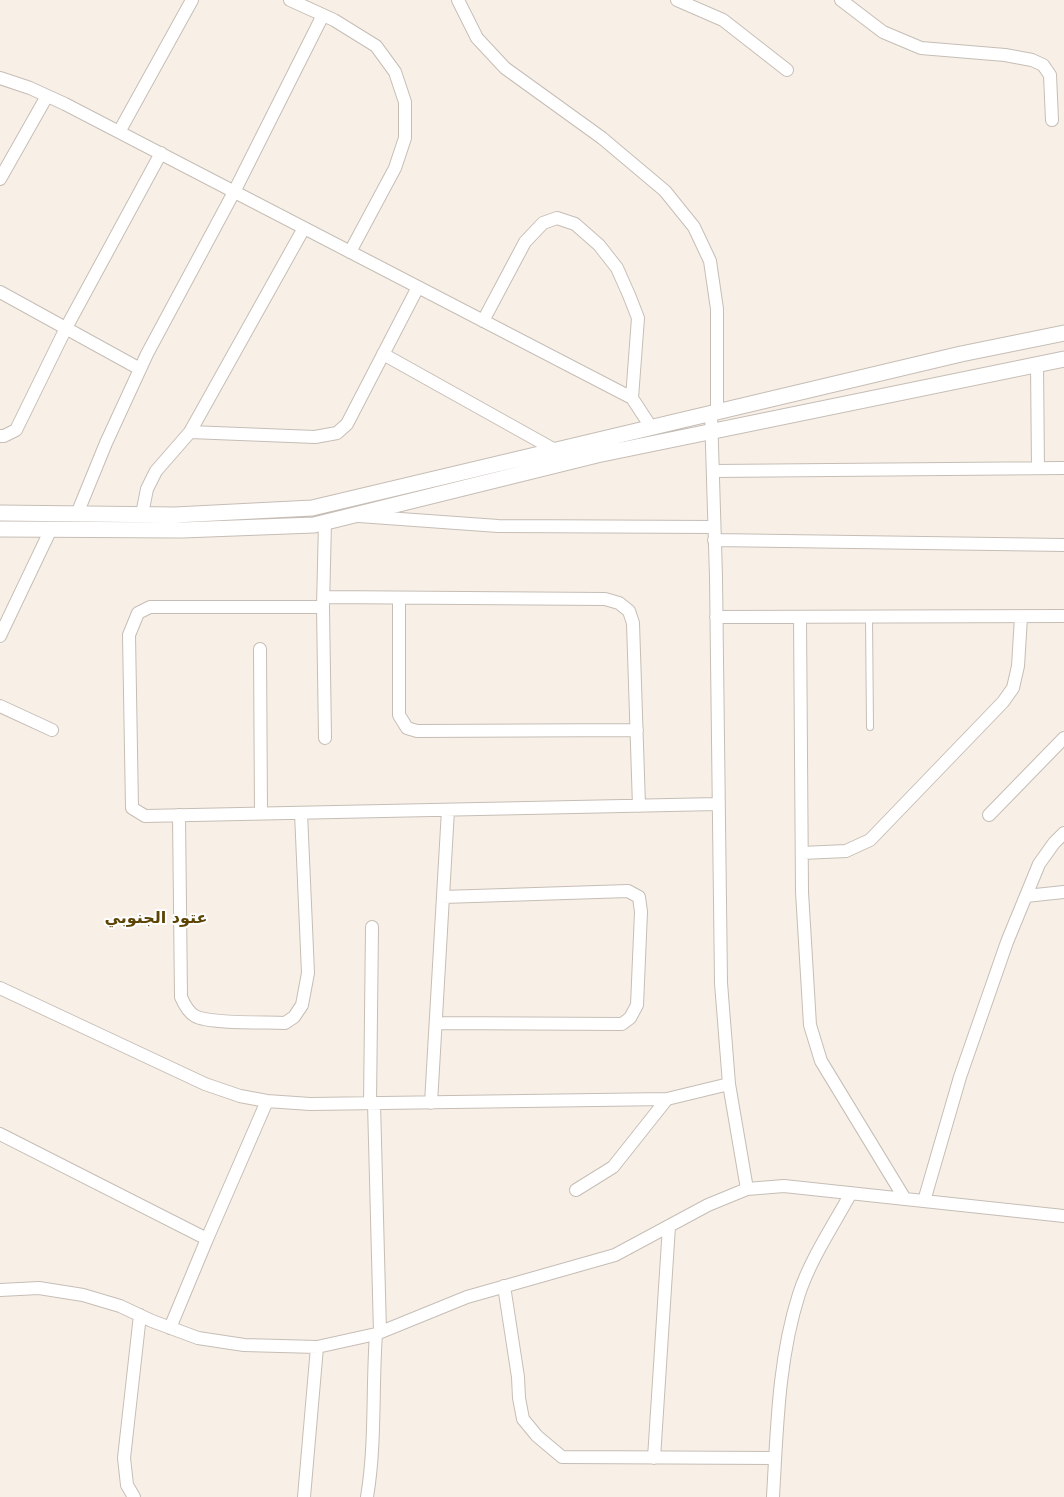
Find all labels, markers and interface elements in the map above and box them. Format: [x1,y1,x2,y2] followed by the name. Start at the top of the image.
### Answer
[104,909,208,929] district label: عتود الجنوبي

